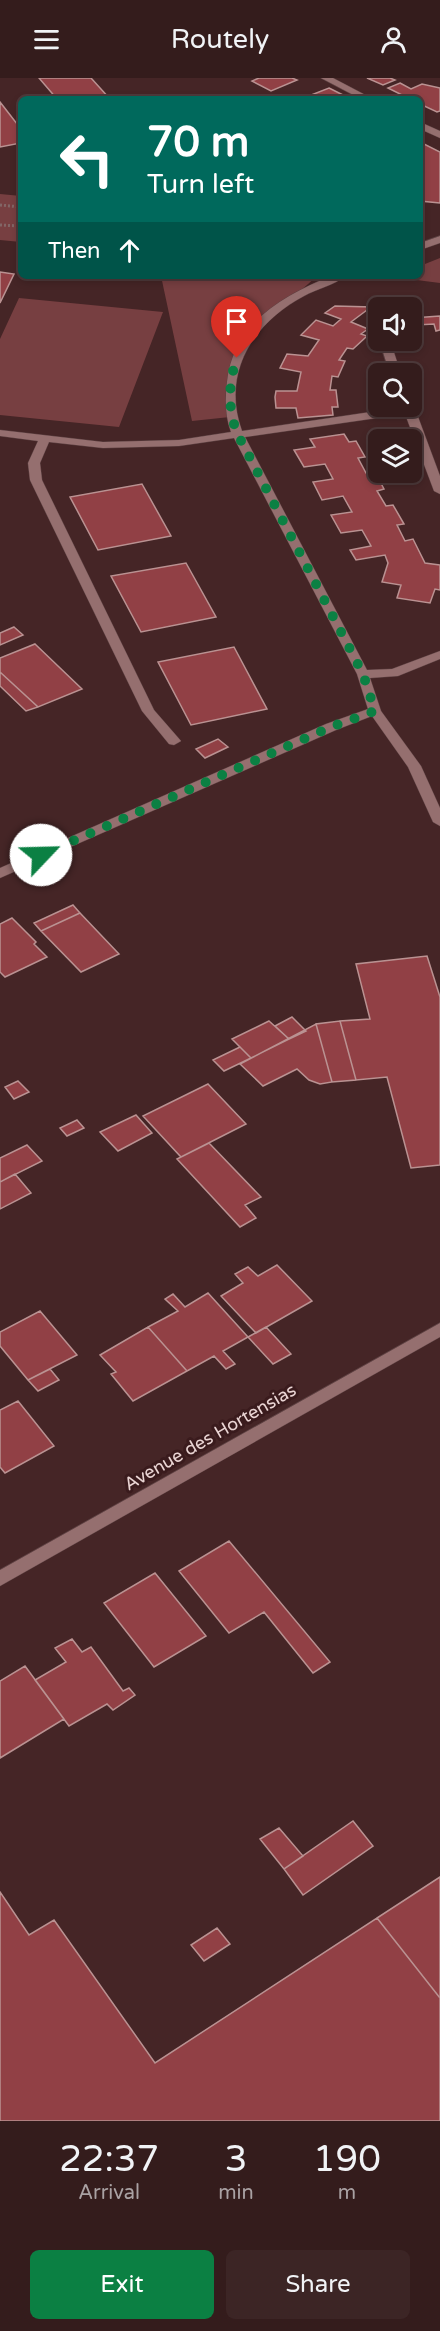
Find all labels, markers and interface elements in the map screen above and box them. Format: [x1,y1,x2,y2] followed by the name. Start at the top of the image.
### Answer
[30,23,63,56] icon: menu
[171,23,269,56] text: Routely
[377,23,410,56] icon: person
[147,117,249,168] text: 70 m
[48,120,126,198] icon: left
[147,168,254,201] text: Turn left
[113,234,146,267] icon: ahead
[48,238,101,264] text: Then
[211,296,262,358] pin
[368,297,422,483] map controls
[368,297,422,351] button: sound
[220,305,253,338] icon: arrive
[368,363,422,417] button: search
[368,429,422,483] button: layers
[9,823,73,887] position arrow
[120,1379,300,1495] street label: Avenue des Hortensias
[59,2138,159,2181] text: 22:37
[225,2138,247,2181] text: 3
[313,2138,381,2181] text: 190
[78,2181,140,2205] text: Arrival
[218,2181,254,2205] text: min
[338,2181,356,2205] text: m
[30,2250,214,2319] button: Exit
[226,2250,410,2319] button: Share

